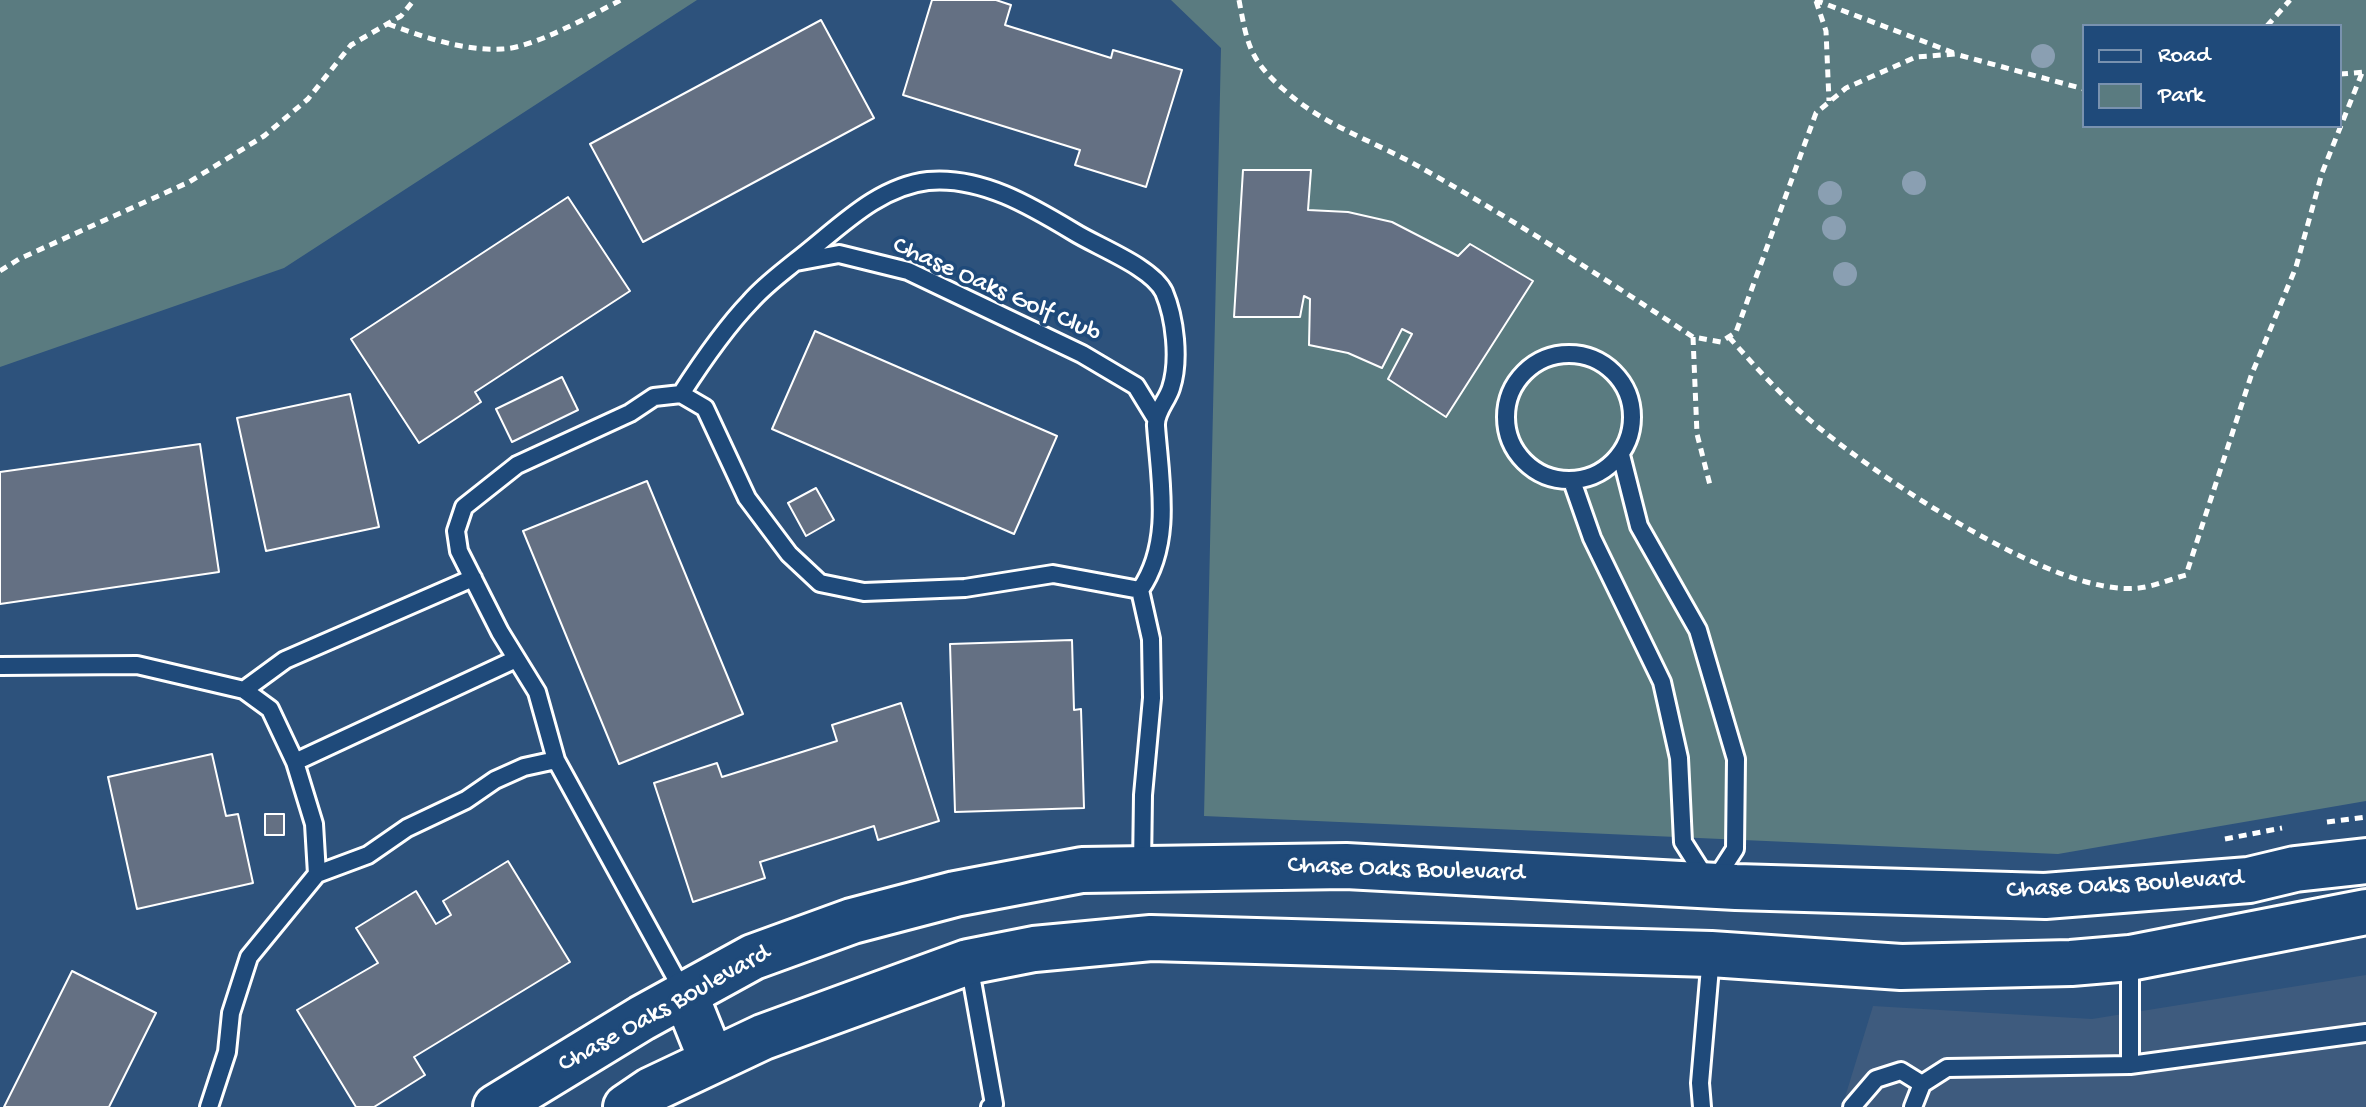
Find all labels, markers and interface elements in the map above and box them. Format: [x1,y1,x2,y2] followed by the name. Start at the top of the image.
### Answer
[2082,24,2342,128] legend
[2158,42,2210,71] text: Road
[2158,82,2204,111] text: Park
[887,231,1105,351] street label: Chase Oaks Golf Club
[1287,851,1525,891] street label: Chase Oaks Boulevard
[2006,864,2244,908] street label: Chase Oaks Boulevard
[554,939,776,1081] street label: Chase Oaks Boulevard

